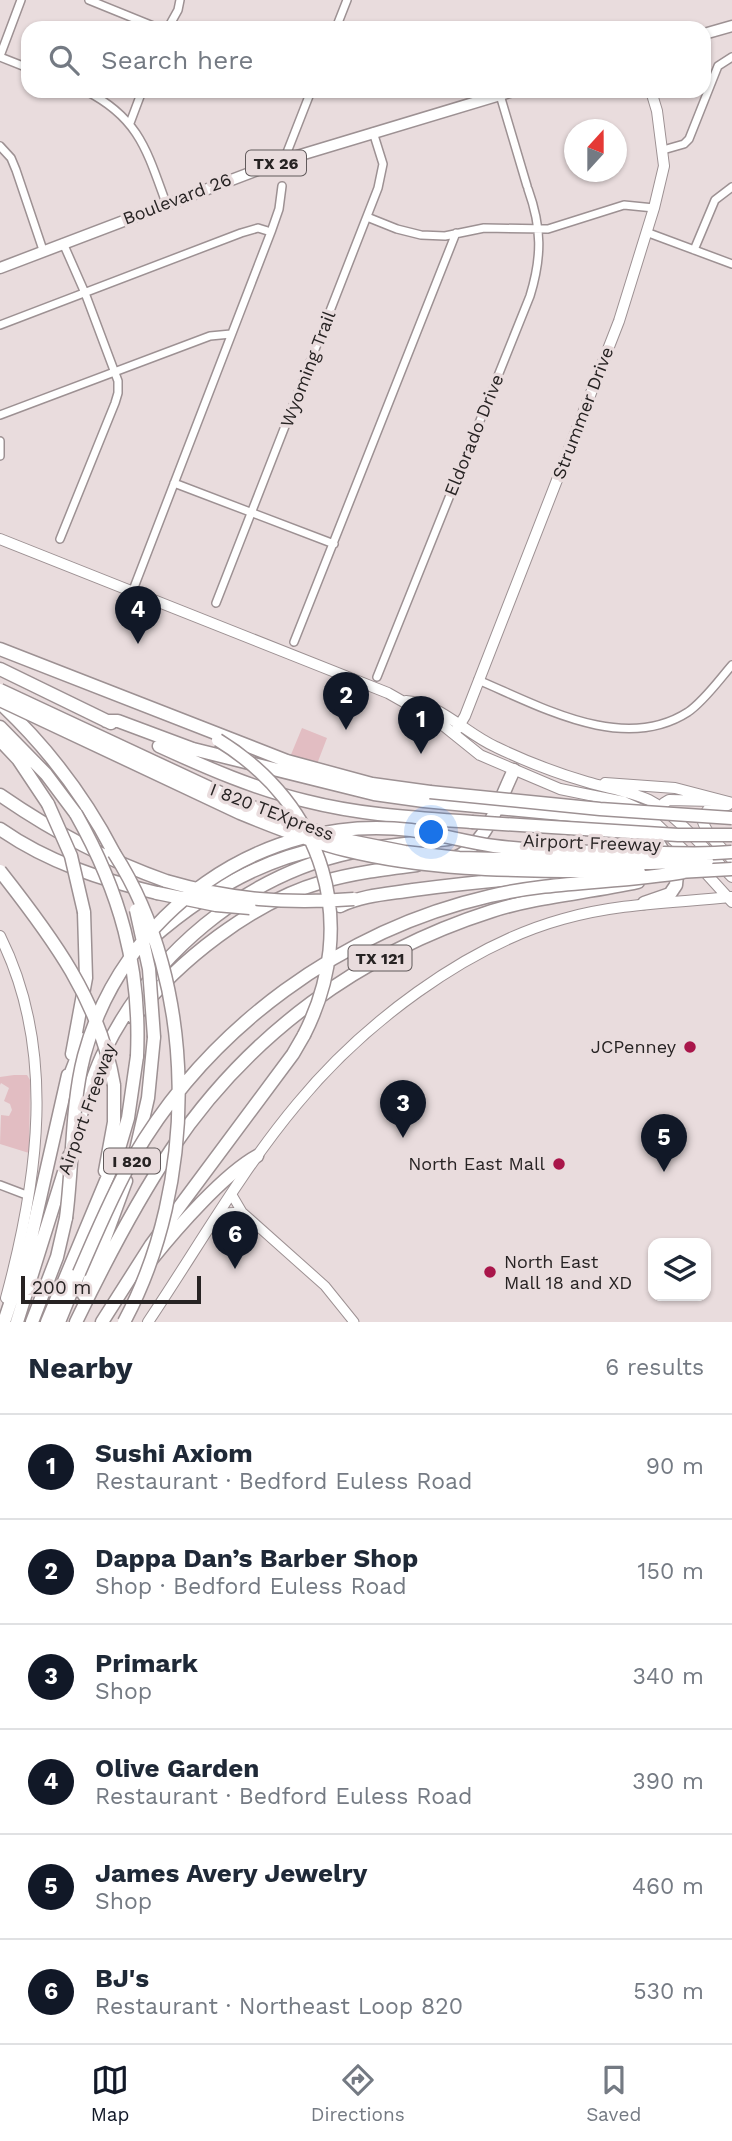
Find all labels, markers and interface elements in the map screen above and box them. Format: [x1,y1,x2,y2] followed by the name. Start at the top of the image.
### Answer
[21,21,711,98] search box
[45,41,83,79] icon: search
[101,45,253,75] text: Search here
[564,119,627,182] north arrow
[246,150,306,176] road number: TX 26
[120,168,234,229] street label: Boulevard 26
[276,307,340,430] street label: Wyoming Trail
[548,344,617,482] street label: Strummer Drive
[440,371,508,499] street label: Eldorado Drive
[115,586,161,644] pin: 4
[323,672,369,730] pin: 2
[398,696,444,754] pin: 1
[207,778,337,845] street label: I 820 TEXpress
[414,815,448,849] your location
[523,830,662,855] street label: Airport Freeway
[348,946,412,970] road number: TX 121
[591,1036,677,1057] place label: JCPenney
[682,1039,698,1055] marker: JCPenney
[53,1040,120,1177] street label: Airport Freeway
[380,1080,426,1138] pin: 3
[641,1114,687,1172] pin: 5
[104,1148,160,1174] road number: I 820
[408,1153,545,1174] place label: North East Mall
[551,1156,567,1172] marker: North East Mall
[212,1211,258,1269] pin: 6
[648,1238,711,1301] map controls
[648,1238,711,1301] button: layers
[504,1251,632,1293] place label: North East Mall 18 and XD
[482,1264,498,1280] marker: North East Mall 18 and XD
[21,1273,201,1305] scale bar
[32,1276,91,1299] text: 200 m
[28,1350,133,1385] text: Nearby
[605,1354,704,1381] text: 6 results
[95,1438,253,1468] text: Sushi Axiom
[46,1453,56,1480] text: 1
[646,1453,704,1480] text: 90 m
[95,1468,472,1495] text: Restaurant · Bedford Euless Road
[95,1543,418,1573] text: Dappa Dan’s Barber Shop
[44,1558,58,1585] text: 2
[638,1558,704,1585] text: 150 m
[95,1573,407,1600] text: Shop · Bedford Euless Road
[95,1648,198,1678] text: Primark
[44,1663,58,1690] text: 3
[632,1663,704,1690] text: 340 m
[95,1678,152,1705] text: Shop
[95,1753,259,1783] text: Olive Garden
[44,1768,58,1795] text: 4
[632,1768,704,1795] text: 390 m
[95,1783,472,1810] text: Restaurant · Bedford Euless Road
[95,1858,367,1888] text: James Avery Jewelry
[44,1873,58,1900] text: 5
[632,1873,704,1900] text: 460 m
[95,1888,152,1915] text: Shop
[95,1963,149,1993] text: BJ's
[44,1978,58,2005] text: 6
[633,1978,704,2005] text: 530 m
[95,1993,463,2020] text: Restaurant · Northeast Loop 820
[91,2061,129,2126] tab: Map
[311,2061,405,2126] tab: Directions
[586,2061,641,2126] tab: Saved

